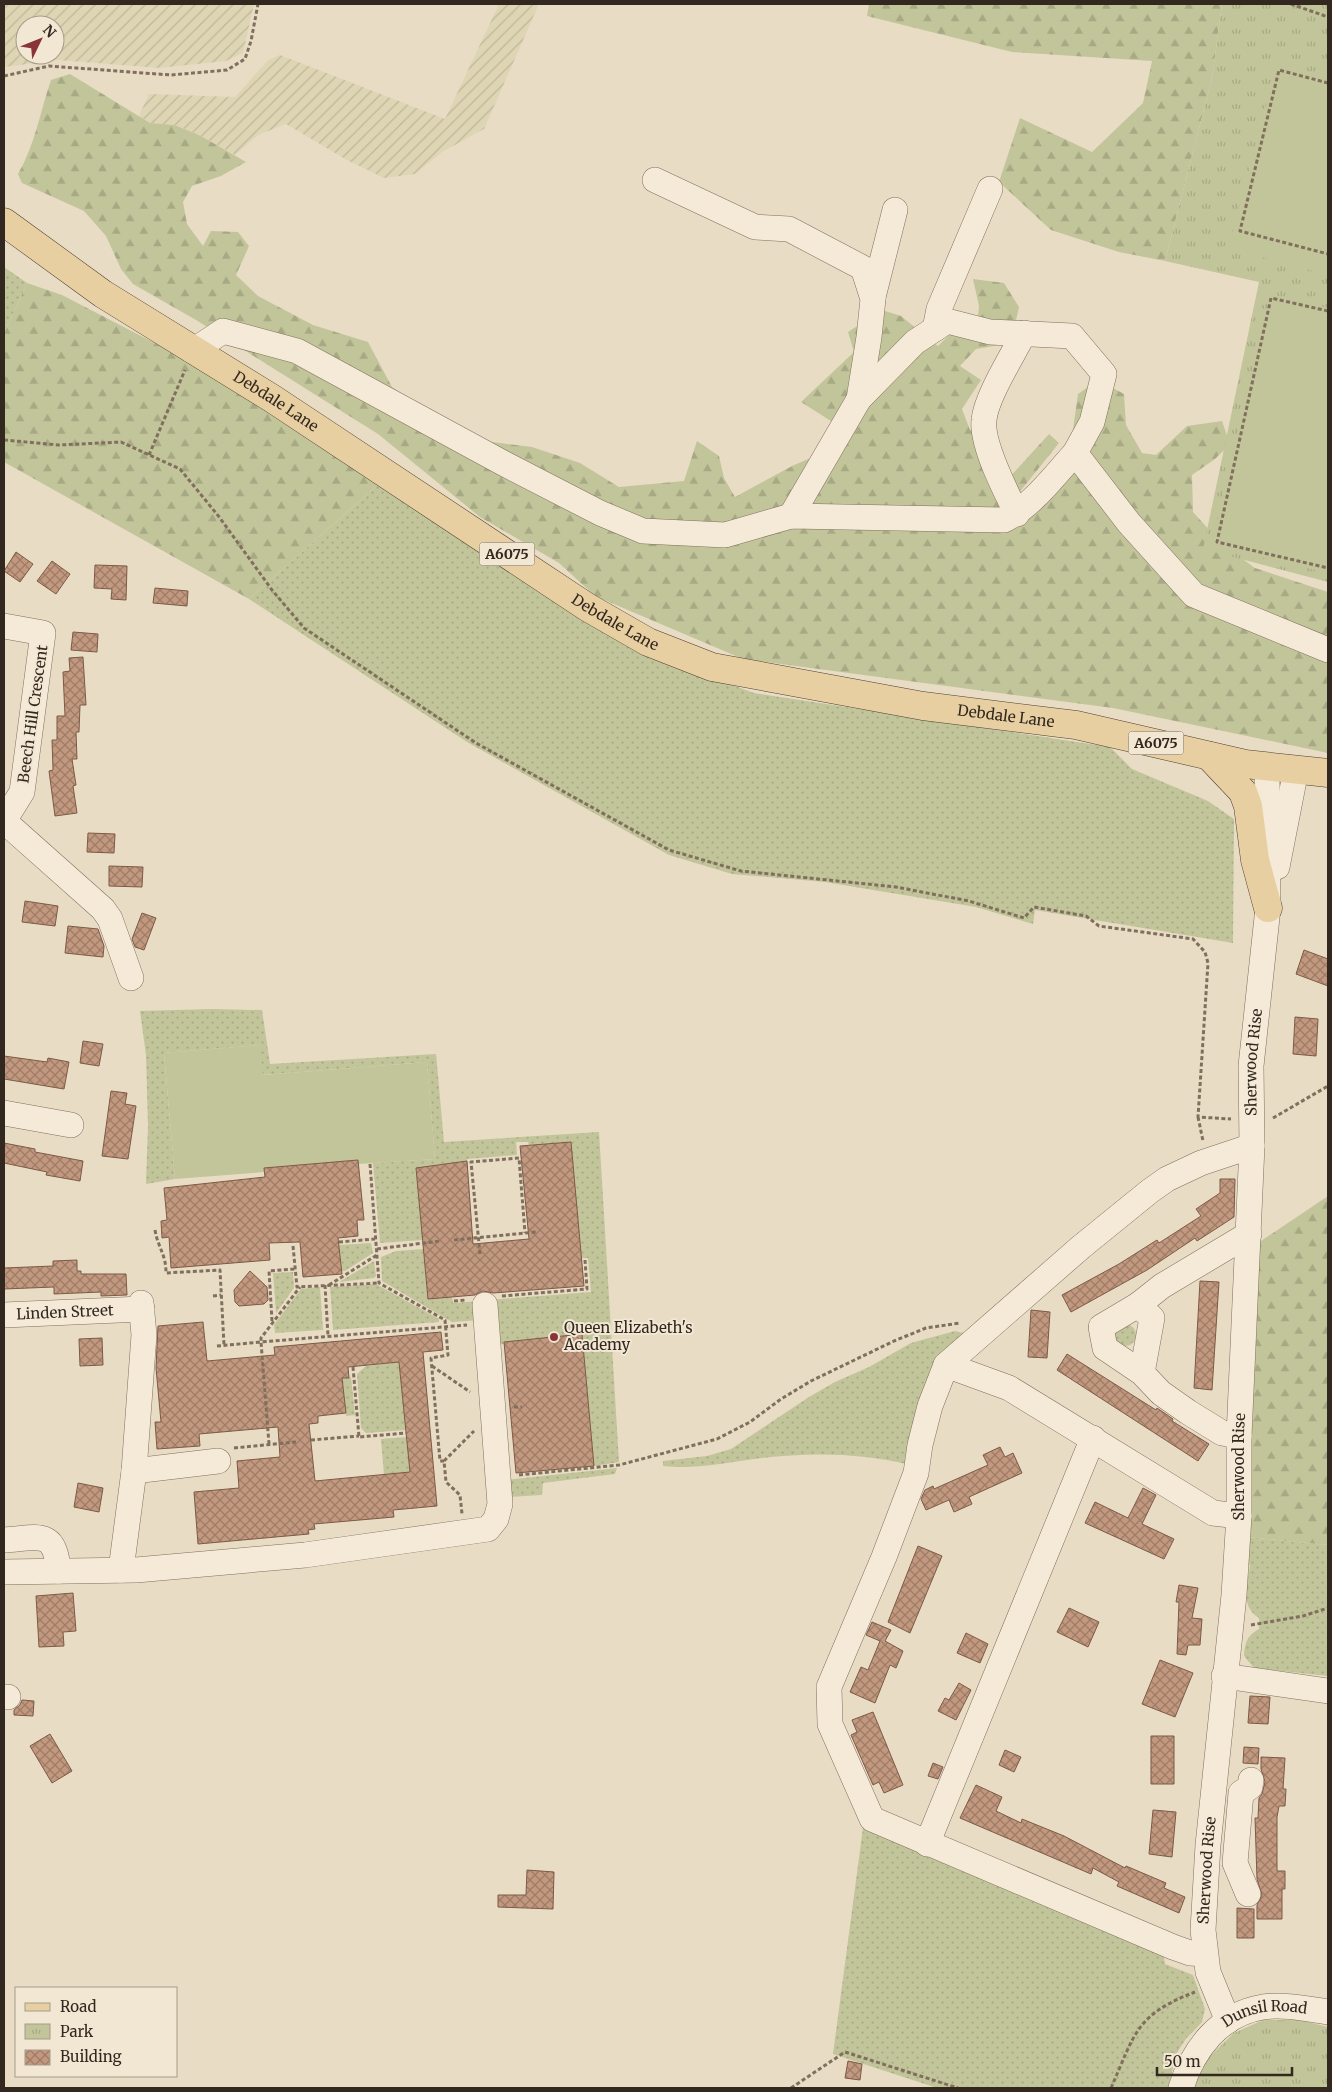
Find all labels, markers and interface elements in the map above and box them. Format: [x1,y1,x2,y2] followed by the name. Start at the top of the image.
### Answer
[15,15,65,65] north arrow
[39,21,60,41] text: N
[230,367,323,436] street label: Debdale Lane
[480,542,534,566] road number: A6075
[568,589,662,654] street label: Debdale Lane
[13,644,52,784] street label: Beech Hill Crescent
[956,700,1056,731] street label: Debdale Lane
[1128,731,1184,754] road number: A6075
[1241,1007,1266,1116] street label: Sherwood Rise
[16,1300,114,1323] street label: Linden Street
[563,1318,693,1354] place label: Queen Elizabeth's Academy
[548,1331,560,1343] marker: Queen Elizabeth's Academy
[1229,1412,1249,1521] street label: Sherwood Rise
[1193,1815,1220,1925] street label: Sherwood Rise
[15,1987,178,2077] legend
[1218,1996,1309,2031] street label: Dunsil Road
[60,1997,96,2016] text: Road
[60,2022,94,2041] text: Park
[1157,2044,1292,2076] scale bar
[60,2047,122,2066] text: Building
[1164,2052,1201,2071] text: 50 m

